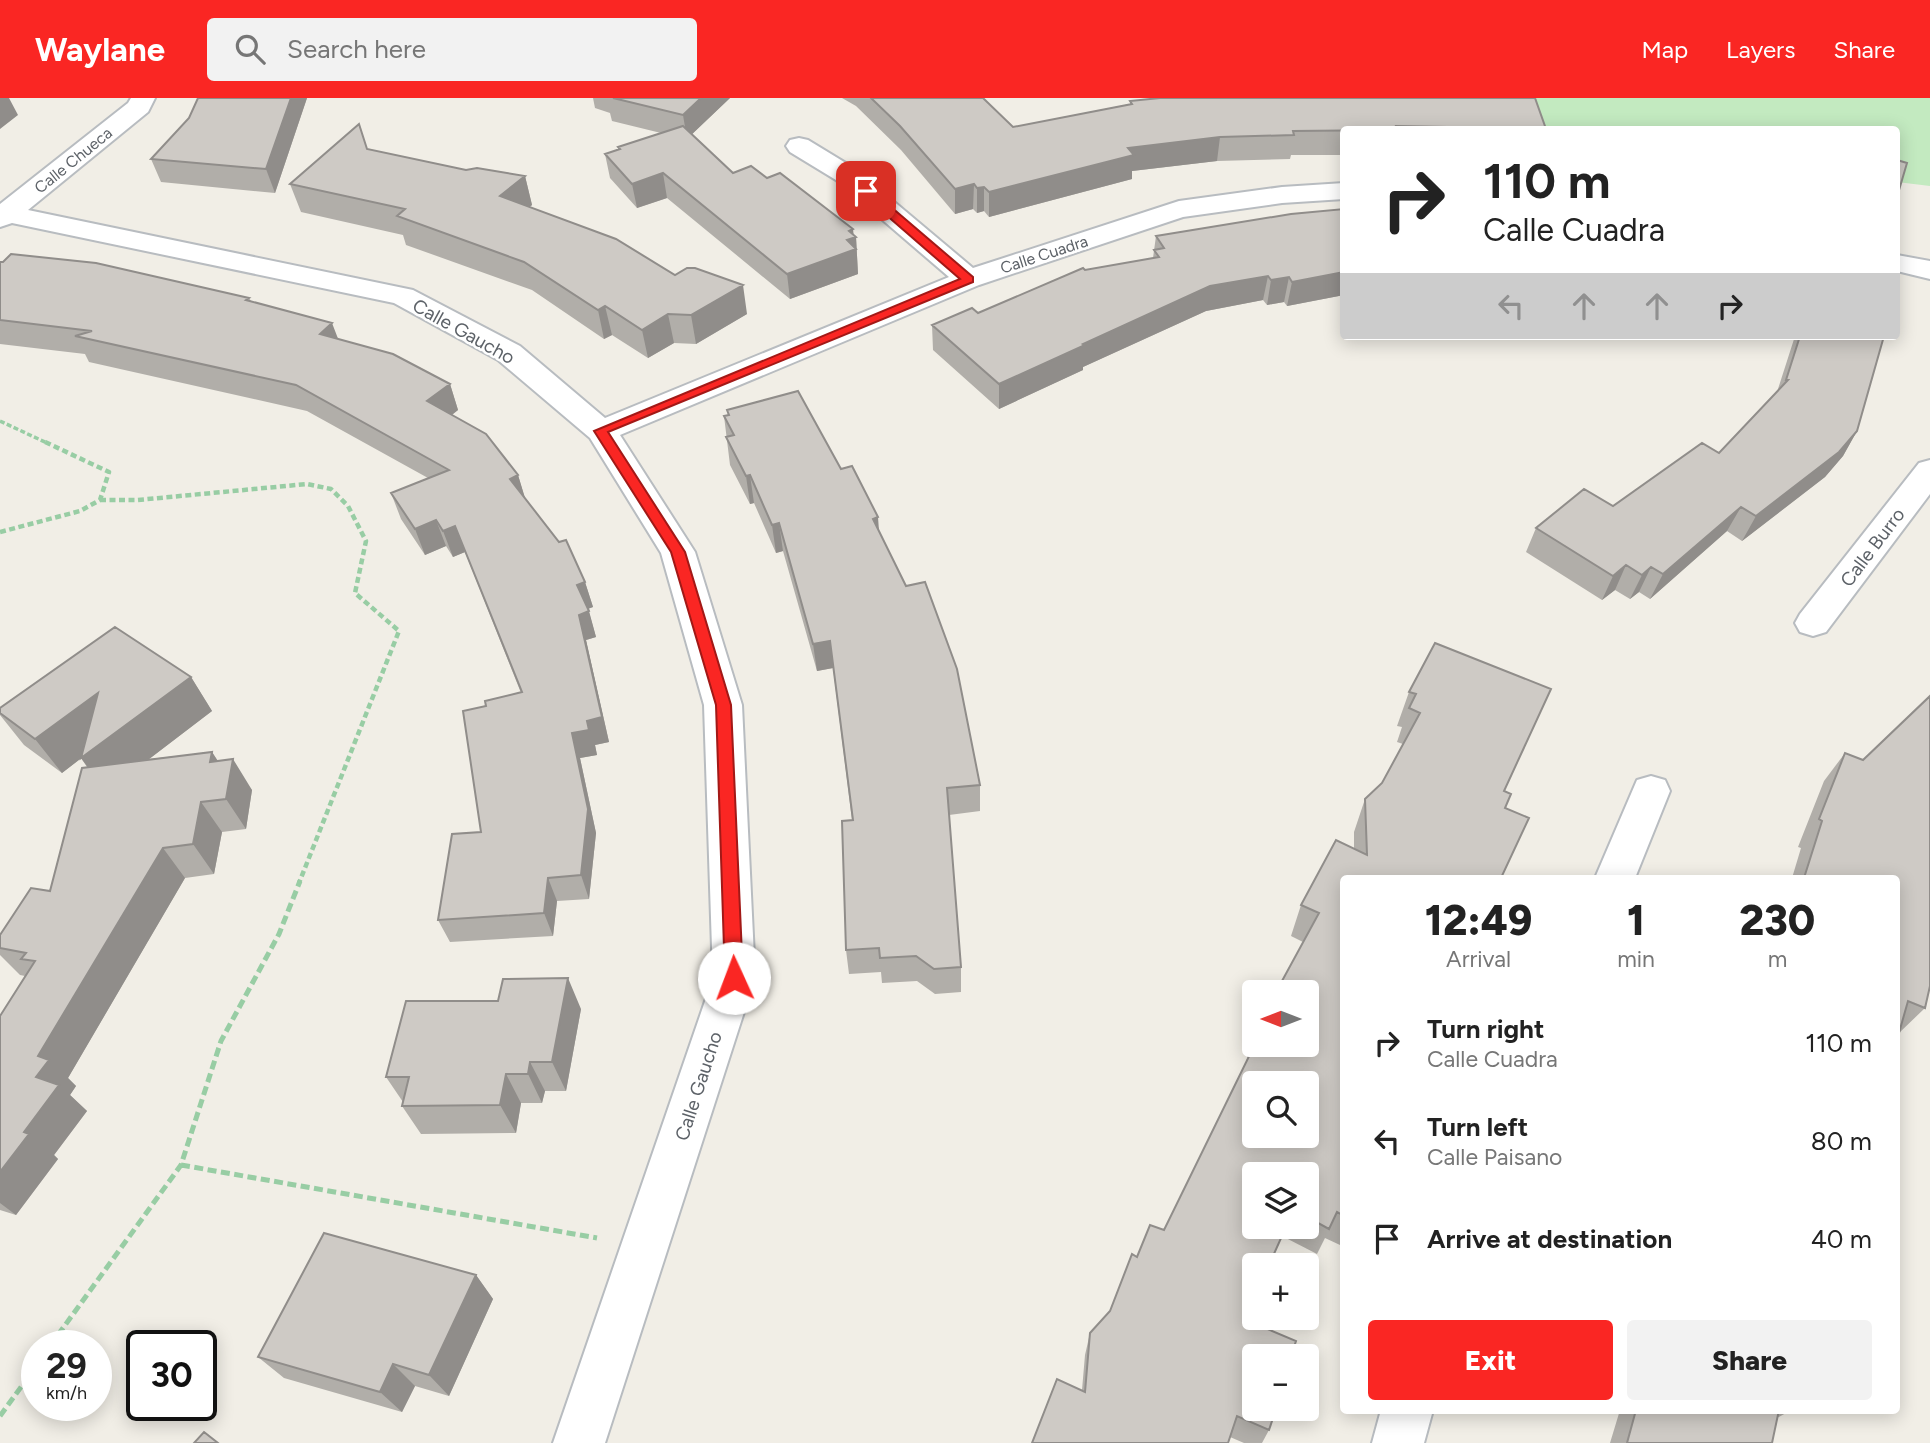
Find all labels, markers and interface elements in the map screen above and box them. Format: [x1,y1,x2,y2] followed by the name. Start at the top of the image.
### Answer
[207,18,697,81] search box
[35,30,165,69] text: Waylane
[231,30,269,68] icon: search
[287,33,426,65] text: Search here
[1641,35,1688,64] text: Map
[1726,35,1795,64] text: Layers
[1833,35,1895,64] text: Share
[31,123,116,197] street label: Calle Chueca
[1483,151,1611,210] text: 110 m
[1368,154,1459,245] icon: right
[836,161,896,221] pin
[847,172,885,210] icon: arrive
[1483,211,1665,249] text: Calle Cuadra
[998,231,1090,278] street label: Calle Cuadra
[1492,287,1530,325] icon: left
[1565,287,1603,325] icon: ahead
[1638,287,1676,325] icon: ahead
[1711,287,1749,325] icon: right
[409,294,519,369] street label: Calle Gaucho
[1835,503,1910,591] street label: Calle Burro
[1425,895,1532,946] text: 12:49
[1627,895,1645,946] text: 1
[1740,895,1815,946] text: 230
[697,941,771,1015] position arrow
[1446,945,1511,973] text: Arrival
[1617,945,1655,973] text: min
[1768,945,1787,973] text: m
[1242,980,1320,1057] north arrow
[1242,980,1319,1421] map controls
[1427,1013,1544,1045] text: Turn right
[1368,1024,1406,1062] icon: right
[1805,1027,1872,1059] text: 110 m
[670,1029,727,1144] street label: Calle Gaucho
[1427,1045,1558,1073] text: Calle Cuadra
[1242,1071,1319,1148] button: search
[1427,1111,1528,1143] text: Turn left
[1368,1122,1406,1160] icon: left
[1811,1125,1872,1157] text: 80 m
[1427,1143,1562,1171] text: Calle Paisano
[1242,1162,1319,1239] button: layers
[1368,1220,1406,1258] icon: arrive
[1427,1223,1672,1255] text: Arrive at destination
[1811,1223,1872,1255] text: 40 m
[1242,1253,1319,1330] button: +
[1368,1320,1613,1400] button: Exit
[1627,1320,1872,1400] button: Share
[126,1330,217,1421] speed limit sign: 30
[1242,1344,1319,1421] button: −
[46,1345,87,1387] text: 29
[46,1382,87,1404] text: km/h

